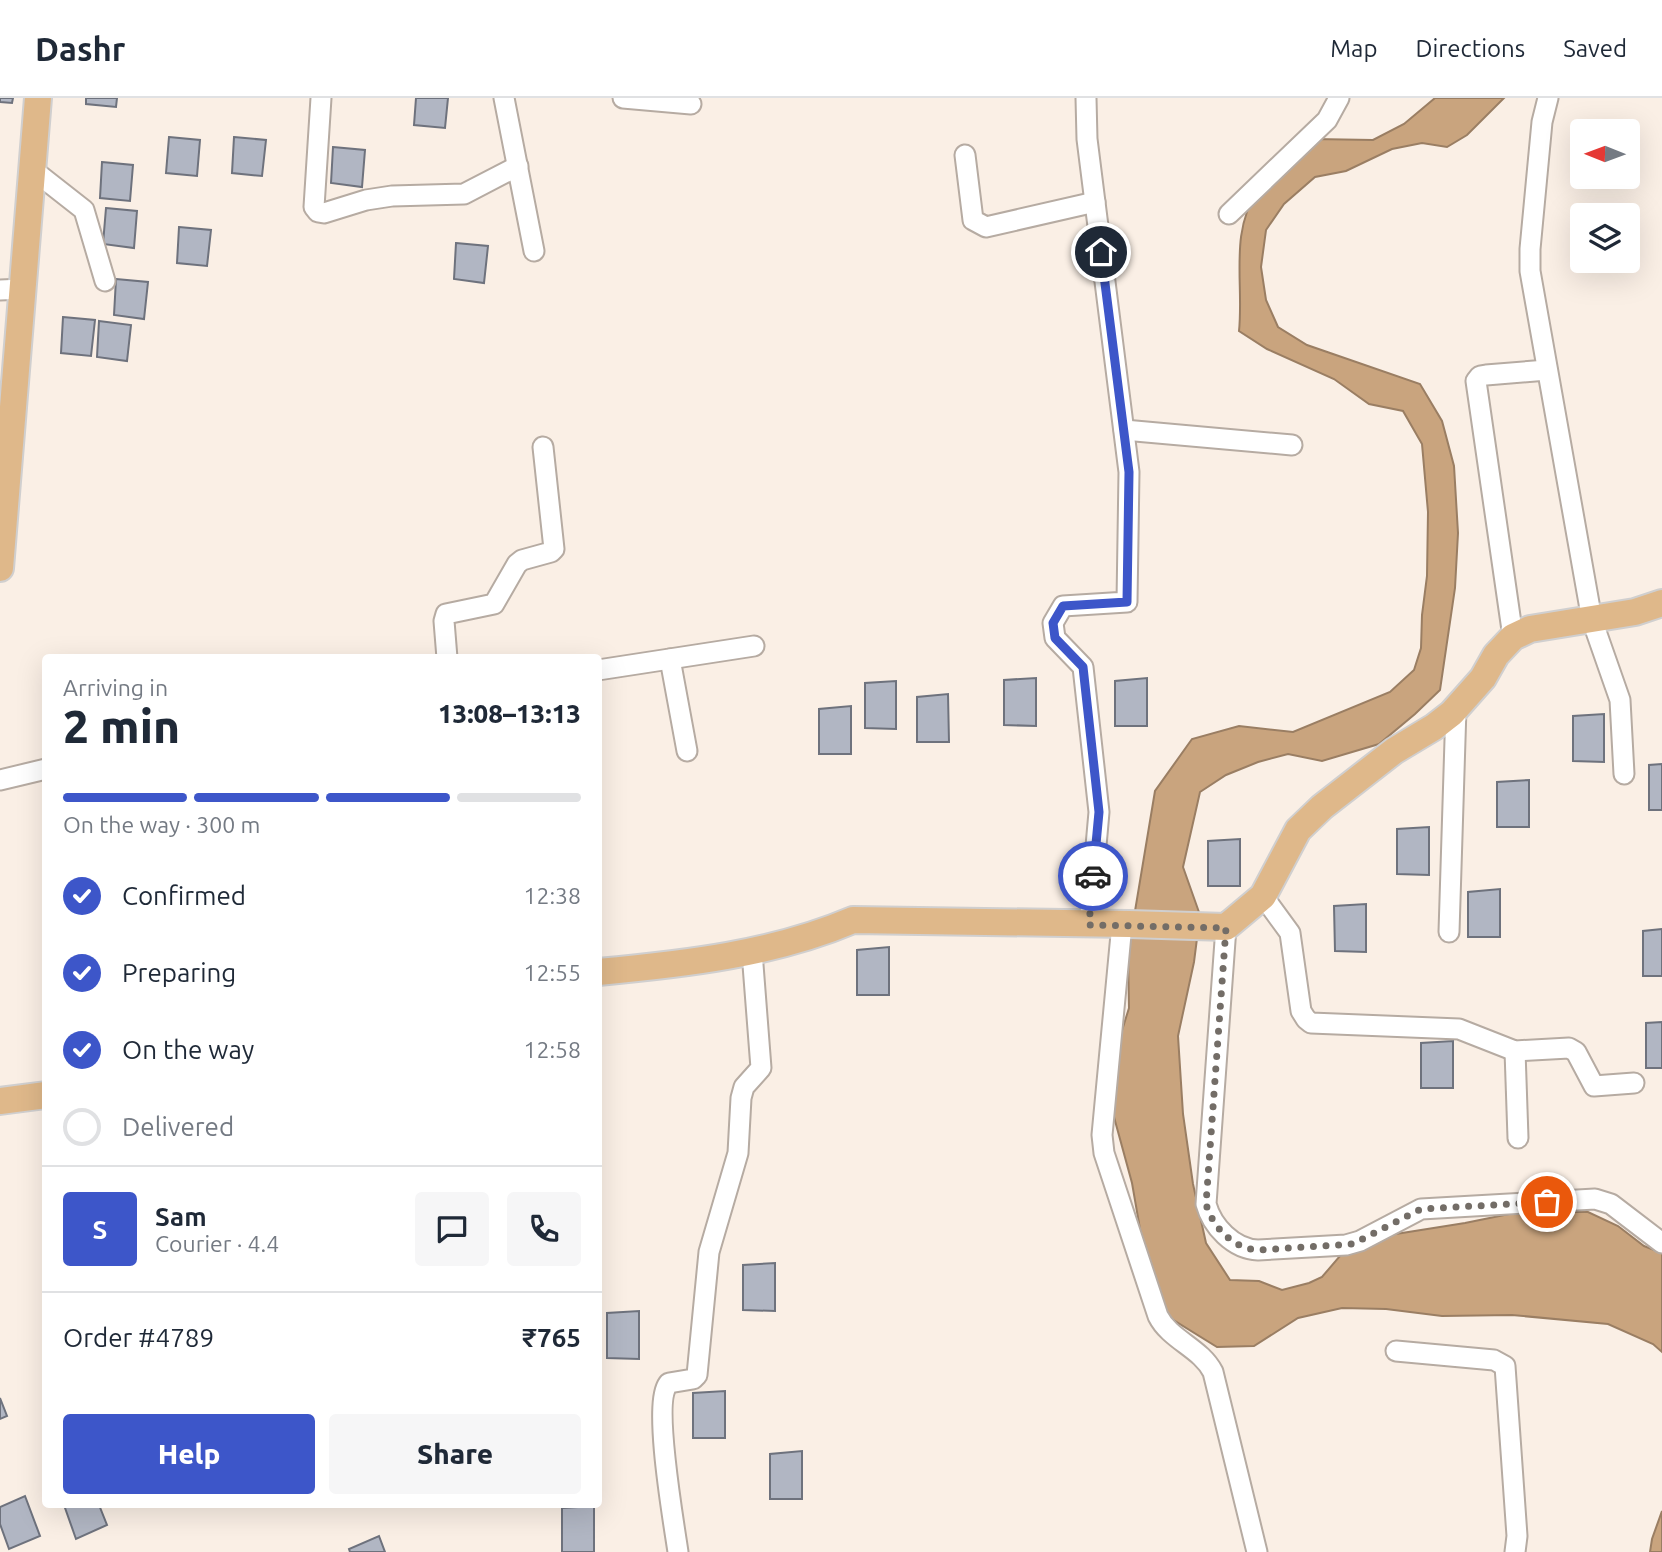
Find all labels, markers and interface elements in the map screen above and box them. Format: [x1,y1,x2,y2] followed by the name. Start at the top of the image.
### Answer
[35,30,125,67] text: Dashr
[1330,35,1377,62] text: Map
[1415,35,1525,62] text: Directions
[1563,35,1627,62] text: Saved
[1570,119,1640,189] north arrow
[1570,119,1640,273] map controls
[1570,203,1640,273] button: layers
[1071,222,1131,282] pin
[1082,233,1120,271] icon: home
[63,675,168,700] text: Arriving in
[438,699,581,728] text: 13:08–13:13
[63,700,180,752] text: 2 min
[63,812,260,837] text: On the way · 300 m
[1058,841,1128,911] courier
[1074,857,1112,895] icon: car
[63,877,101,915] icon: check
[122,881,246,910] text: Confirmed
[523,883,581,908] text: 12:38
[63,954,101,992] icon: check
[122,958,236,987] text: Preparing
[523,960,581,985] text: 12:55
[63,1031,101,1069] icon: check
[122,1035,254,1064] text: On the way
[523,1037,581,1062] text: 12:58
[122,1112,234,1141] text: Delivered
[1517,1172,1577,1232] pin
[1528,1183,1566,1221] icon: bag
[415,1192,489,1266] button: chat
[507,1192,581,1266] button: phone
[155,1202,207,1231] text: Sam
[93,1215,107,1244] text: S
[155,1231,279,1256] text: Courier · 4.4
[63,1323,214,1352] text: Order #4789
[522,1323,581,1352] text: ₹765
[63,1414,315,1494] button: Help
[329,1414,581,1494] button: Share

